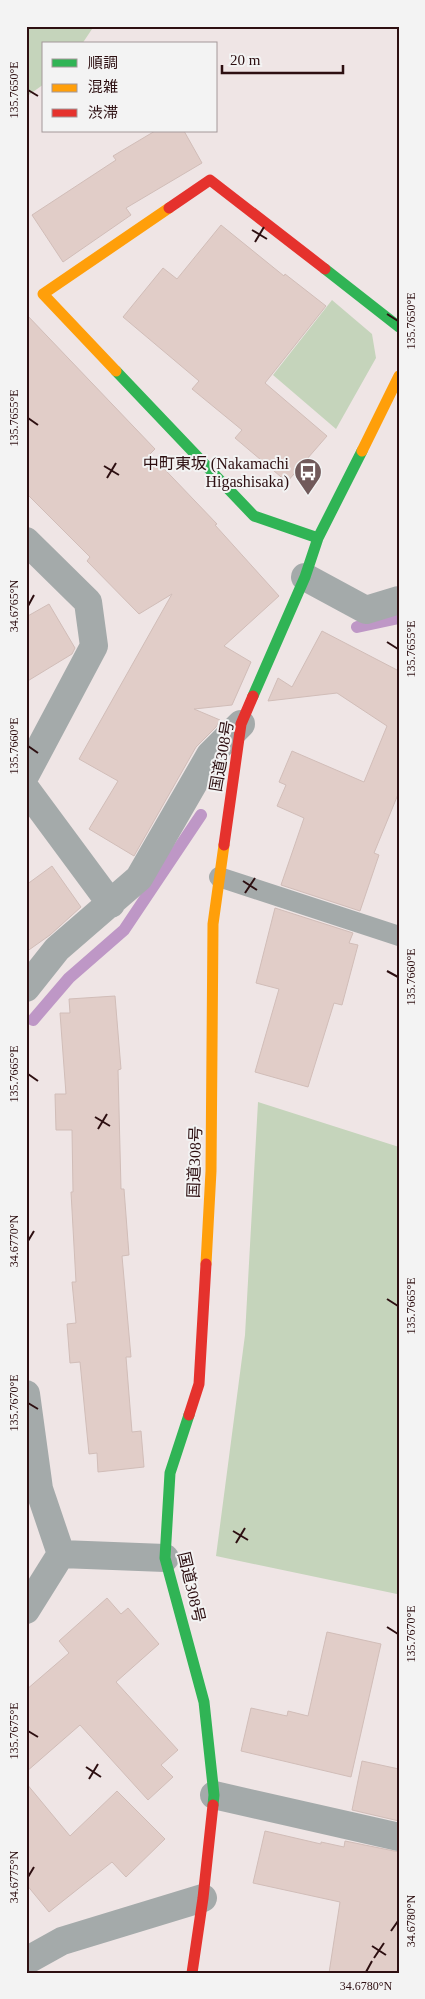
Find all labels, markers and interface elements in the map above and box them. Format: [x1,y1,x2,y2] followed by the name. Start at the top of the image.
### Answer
[42,42,218,132] legend
[222,42,344,74] scale bar
[230,52,261,68] text: 20 m
[88,55,118,71] text: 順調
[7,61,21,119] text: 135.7650°E
[88,79,118,95] text: 混雑
[88,105,118,121] text: 渋滞
[404,292,418,350] text: 135.7650°E
[7,389,21,447] text: 135.7655°E
[143,455,290,491] place label: 中町東坂 (Nakamachi Higashisaka)
[293,457,323,496] bus stop icon: 中町東坂 (Nakamachi Higashisaka)
[7,579,21,632] text: 34.6765°N
[404,620,418,678] text: 135.7655°E
[7,717,21,775] text: 135.7660°E
[207,719,236,793] street label: 国道308号
[404,948,418,1006] text: 135.7660°E
[7,1045,21,1103] text: 135.7665°E
[185,1126,204,1198] street label: 国道308号
[7,1214,21,1267] text: 34.6770°N
[404,1277,418,1335] text: 135.7665°E
[7,1374,21,1432] text: 135.7670°E
[175,1550,208,1624] street label: 国道308号
[404,1605,418,1663] text: 135.7670°E
[7,1702,21,1760] text: 135.7675°E
[7,1850,21,1903] text: 34.6775°N
[404,1894,418,1947] text: 34.6780°N
[340,1979,393,1993] text: 34.6780°N

